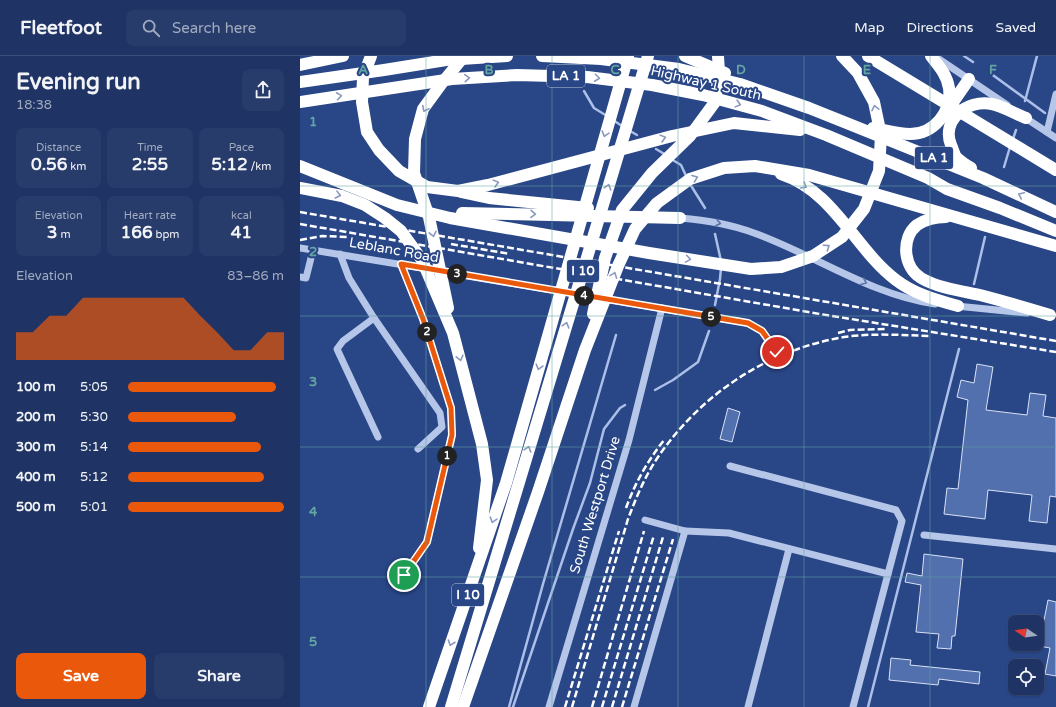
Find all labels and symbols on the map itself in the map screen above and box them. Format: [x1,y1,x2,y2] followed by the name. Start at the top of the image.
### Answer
[358,62,368,78] text: A
[484,62,494,78] text: B
[610,62,620,78] text: C
[649,62,763,104] street label: Highway 1 South
[736,62,746,78] text: D
[863,62,871,78] text: E
[989,62,997,78] text: F
[547,65,585,87] road number: LA 1
[594,73,600,82] one-way arrow
[464,74,470,83] one-way arrow
[336,92,342,101] one-way arrow
[735,100,742,108] one-way arrow
[422,104,430,112] one-way arrow
[872,105,880,112] one-way arrow
[309,114,317,130] text: 1
[601,130,610,137] one-way arrow
[659,135,666,143] one-way arrow
[915,147,953,169] road number: LA 1
[691,174,698,182] one-way arrow
[493,179,500,187] one-way arrow
[800,181,807,189] one-way arrow
[603,184,612,191] one-way arrow
[335,191,342,199] one-way arrow
[1017,192,1025,200] one-way arrow
[530,210,536,218] one-way arrow
[715,218,721,227] one-way arrow
[428,231,436,237] one-way arrow
[348,234,440,266] street label: Leblanc Road
[309,244,317,260] text: 2
[823,244,830,252] one-way arrow
[685,254,691,263] one-way arrow
[567,260,599,282] road number: I 10
[447,264,467,284] pin: 3
[610,271,618,278] one-way arrow
[860,277,868,285] one-way arrow
[574,286,594,306] pin: 4
[701,307,721,327] pin: 5
[417,322,437,342] pin: 2
[561,322,570,329] one-way arrow
[760,335,794,369] pin
[455,354,464,361] one-way arrow
[535,363,544,370] one-way arrow
[309,374,317,390] text: 3
[566,434,624,576] street label: South Westport Drive
[437,446,457,466] pin: 1
[523,446,532,453] one-way arrow
[309,504,318,520] text: 4
[490,517,498,524] one-way arrow
[387,558,421,592] pin
[452,584,484,606] road number: I 10
[1008,615,1044,651] north arrow
[309,634,317,650] text: 5
[448,640,456,647] one-way arrow

